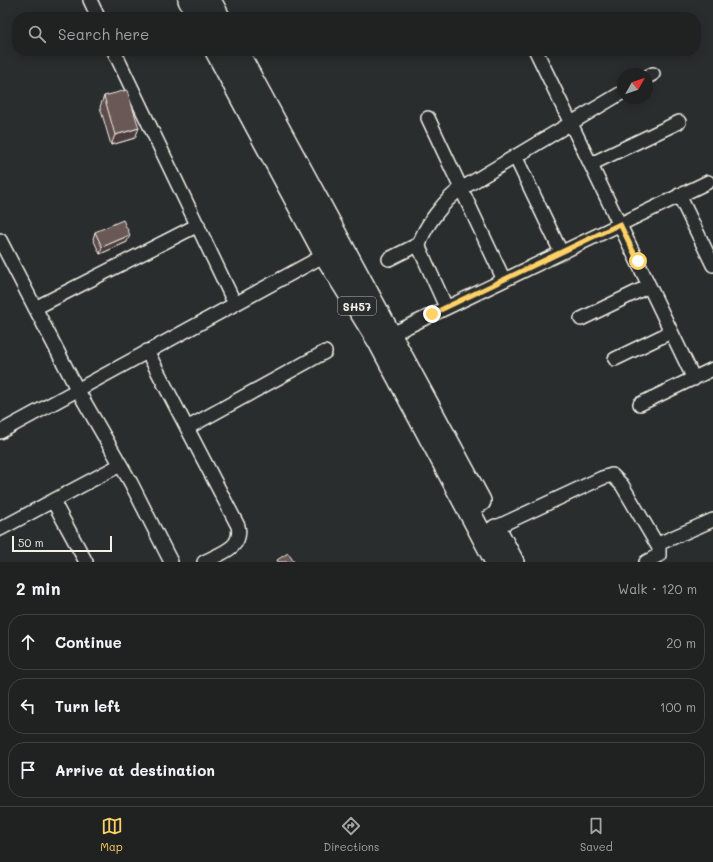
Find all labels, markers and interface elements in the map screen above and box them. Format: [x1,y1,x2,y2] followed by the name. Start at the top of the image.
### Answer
[12,12,701,56] search box
[26,23,48,45] icon: search
[58,24,149,44] text: Search here
[617,68,653,104] north arrow
[629,252,647,270] route start
[338,297,376,315] road number: SH57
[423,305,441,323] route end
[12,534,112,553] scale bar
[18,535,44,550] text: 50 m
[16,577,61,599] text: 2 min
[618,580,697,597] text: Walk · 120 m
[17,631,39,653] icon: ahead
[55,632,122,652] text: Continue
[666,634,696,651] text: 20 m
[17,695,39,717] icon: left
[55,696,120,716] text: Turn left
[660,698,696,715] text: 100 m
[17,759,39,781] icon: arrive
[55,760,215,780] text: Arrive at destination
[100,815,123,854] tab: Map
[323,815,379,854] tab: Directions
[580,815,613,854] tab: Saved

